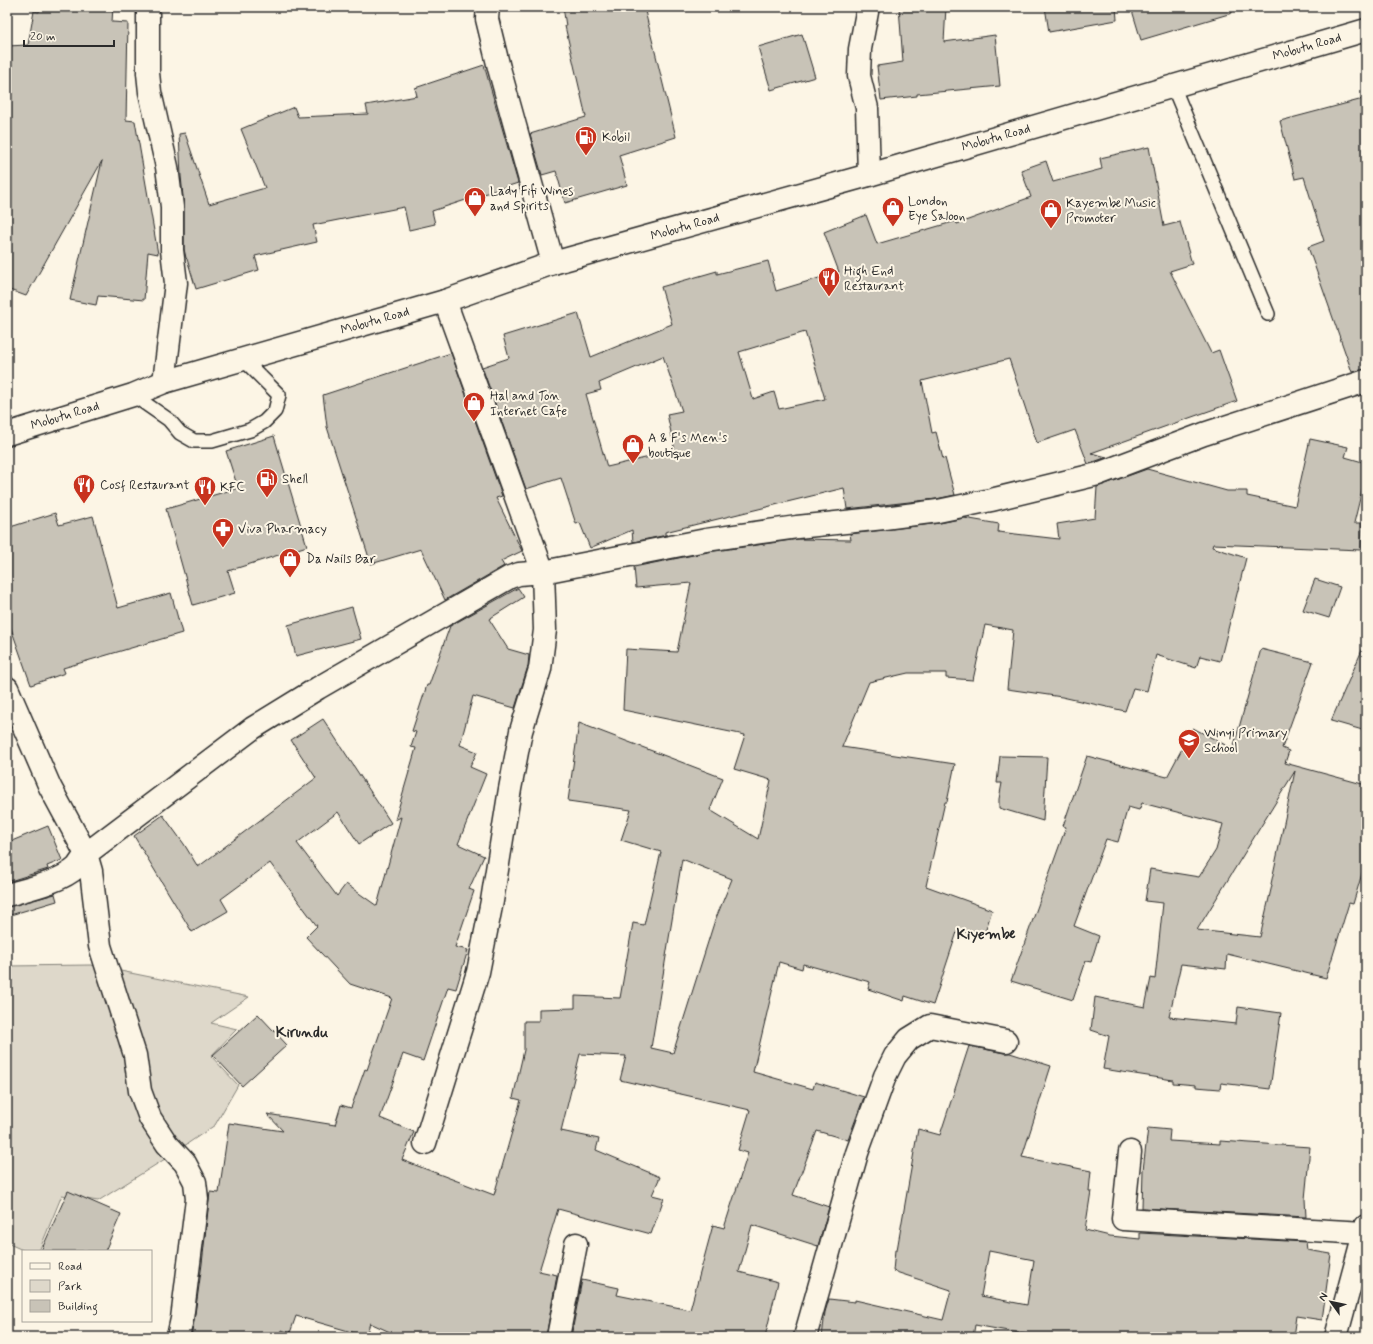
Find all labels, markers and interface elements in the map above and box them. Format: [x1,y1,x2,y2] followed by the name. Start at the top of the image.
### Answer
[24,22,114,48] scale bar
[30,29,56,45] text: 20 m
[1271,29,1343,65] street label: Mobutu Road
[960,120,1032,156] street label: Mobutu Road
[573,124,599,157] fuel station icon: Kobil
[602,129,630,146] place label: Kobil
[490,183,573,215] place label: Lady Fifi Wines and Spirits
[462,185,488,218] shop icon: Lady Fifi Wines and Spirits
[908,193,965,225] place label: London Eye Saloon
[880,195,906,228] shop icon: London Eye Saloon
[1066,195,1156,227] place label: Kayembe Music Promoter
[1038,197,1064,230] shop icon: Kayembe Music Promoter
[649,209,721,245] street label: Mobutu Road
[844,263,904,295] place label: High End Restaurant
[816,265,842,298] restaurant icon: High End Restaurant
[339,303,411,339] street label: Mobutu Road
[490,388,567,420] place label: Hal and Ton Internet Cafe
[461,390,487,423] shop icon: Hal and Ton Internet Cafe
[29,398,101,434] street label: Mobutu Road
[648,430,727,462] place label: A & F's Men's boutique
[620,432,646,465] shop icon: A & F's Men's boutique
[254,466,280,499] fuel station icon: Shell
[282,471,308,488] place label: Shell
[71,472,97,505] restaurant icon: Cosf Restaurant
[192,474,218,507] restaurant icon: KFC
[100,477,190,494] place label: Cosf Restaurant
[220,479,245,496] place label: KFC
[210,516,236,549] pharmacy icon: Viva Pharmacy
[238,521,327,538] place label: Viva Pharmacy
[277,546,303,579] shop icon: Da Nails Bar
[306,551,377,568] place label: Da Nails Bar
[1204,725,1288,757] place label: Winyi Primary School
[1176,727,1202,760] school or university icon: Winyi Primary School
[956,925,1016,945] district label: Kiyembe
[276,1023,328,1043] district label: Kirundu
[22,1250,152,1322] legend
[58,1259,82,1275] text: Road
[58,1279,82,1295] text: Park
[1311,1282,1351,1322] north arrow
[1316,1290,1331,1304] text: N
[58,1299,98,1316] text: Building

